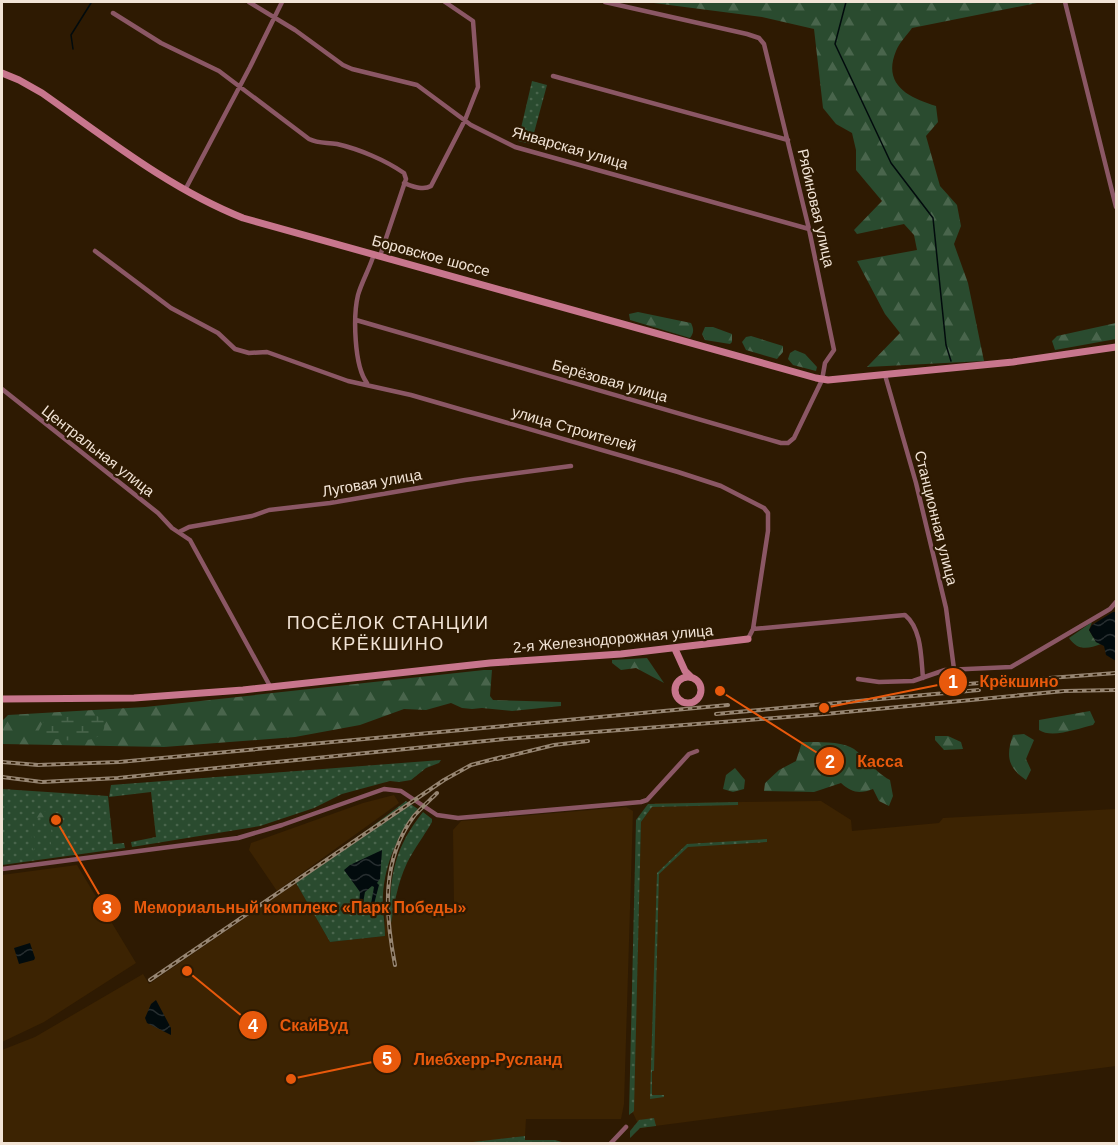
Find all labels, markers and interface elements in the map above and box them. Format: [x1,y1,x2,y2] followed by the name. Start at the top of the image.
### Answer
[510,123,631,172] street label: Январская улица
[795,147,839,269] street label: Рябиновая улица
[370,232,492,279] street label: Боровское шоссе
[550,356,671,405] street label: Берёзовая улица
[39,401,158,500] street label: Центральная улица
[510,403,638,454] street label: улица Строителей
[912,449,962,587] street label: Станционная улица
[321,465,424,500] street label: Луговая улица
[287,613,489,654] district label: ПОСЁЛОК СТАНЦИИ КРЁКШИНО
[512,621,714,656] street label: 2-я Железнодорожная улица
[938,665,1071,699] callout: Крёкшино
[948,672,958,692] text: 1
[979,673,1059,690] text: Крёкшино
[815,744,915,778] callout: Касса
[825,752,835,772] text: 2
[857,753,903,770] text: Касса
[92,891,478,925] callout: Мемориальный комплекс «Парк Победы»
[102,898,112,918] text: 3
[134,899,466,916] text: Мемориальный комплекс «Парк Победы»
[238,1008,360,1042] callout: СкайВуд
[248,1016,258,1036] text: 4
[280,1017,348,1034] text: СкайВуд
[372,1042,575,1076] callout: Лиебхерр-Русланд
[382,1049,392,1069] text: 5
[414,1051,562,1068] text: Лиебхерр-Русланд

